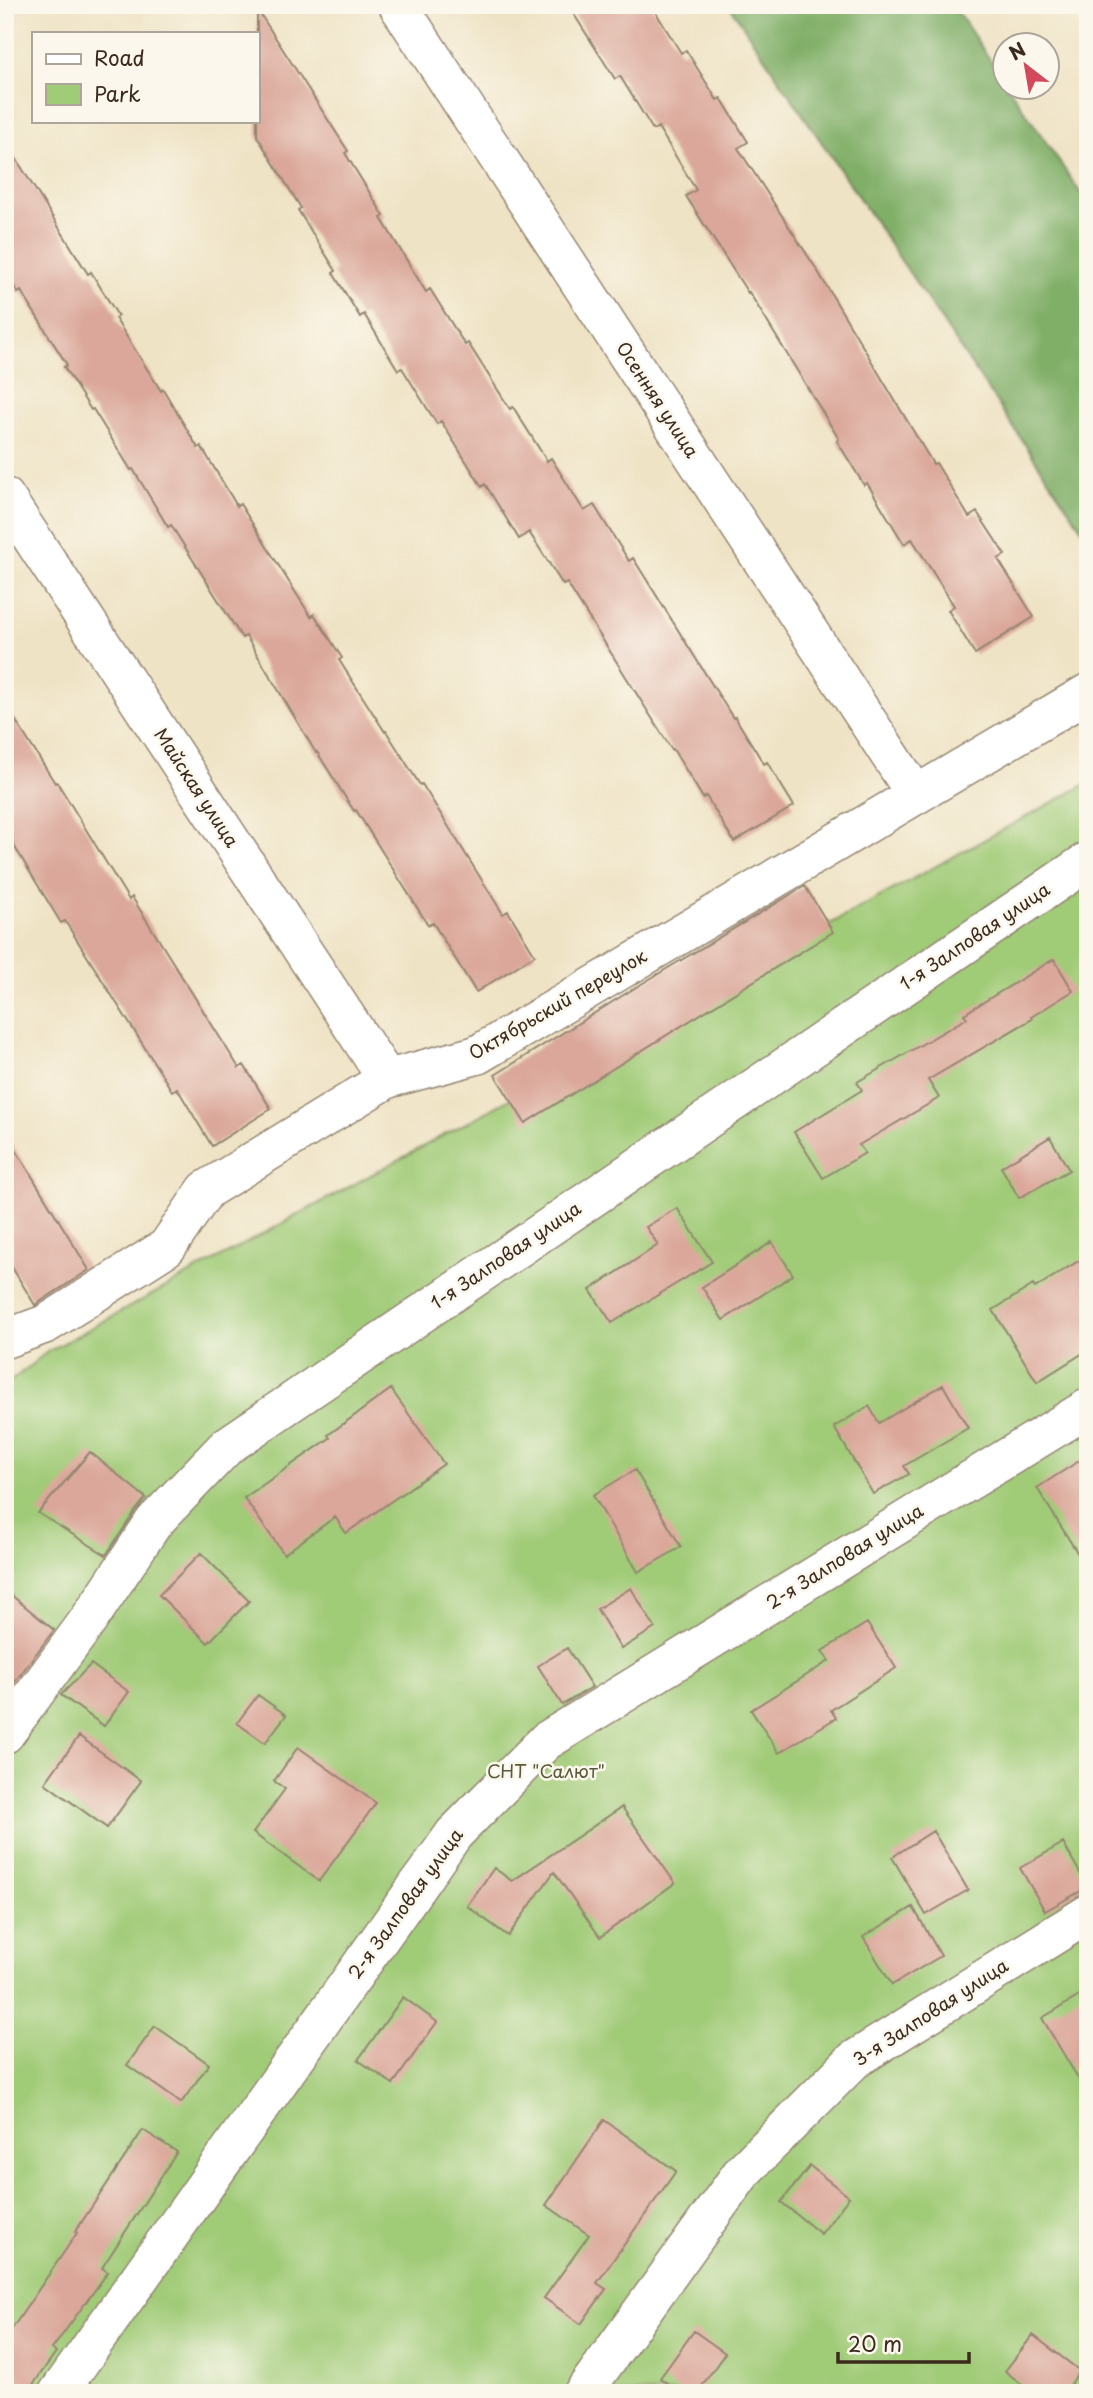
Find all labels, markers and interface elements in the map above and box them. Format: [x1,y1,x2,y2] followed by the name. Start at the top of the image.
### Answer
[32,32,259,122] legend
[992,32,1062,102] north arrow
[1003,35,1030,66] text: N
[94,41,145,73] text: Road
[94,77,141,109] text: Park
[611,336,706,463] street label: Осенняя улица
[149,722,246,853] street label: Майская улица
[894,875,1055,996] street label: 1-я Залповая улица
[463,941,652,1066] street label: Октябрьский переулок
[425,1194,586,1315] street label: 1-я Залповая улица
[760,1496,929,1615] street label: 2-я Залповая улица
[487,1757,605,1784] park label: СНТ "Салют"
[341,1822,469,1984] street label: 2-я Залповая улица
[847,1951,1014,2072] street label: 3-я Залповая улица
[838,2321,969,2365] scale bar
[848,2327,902,2359] text: 20 m

